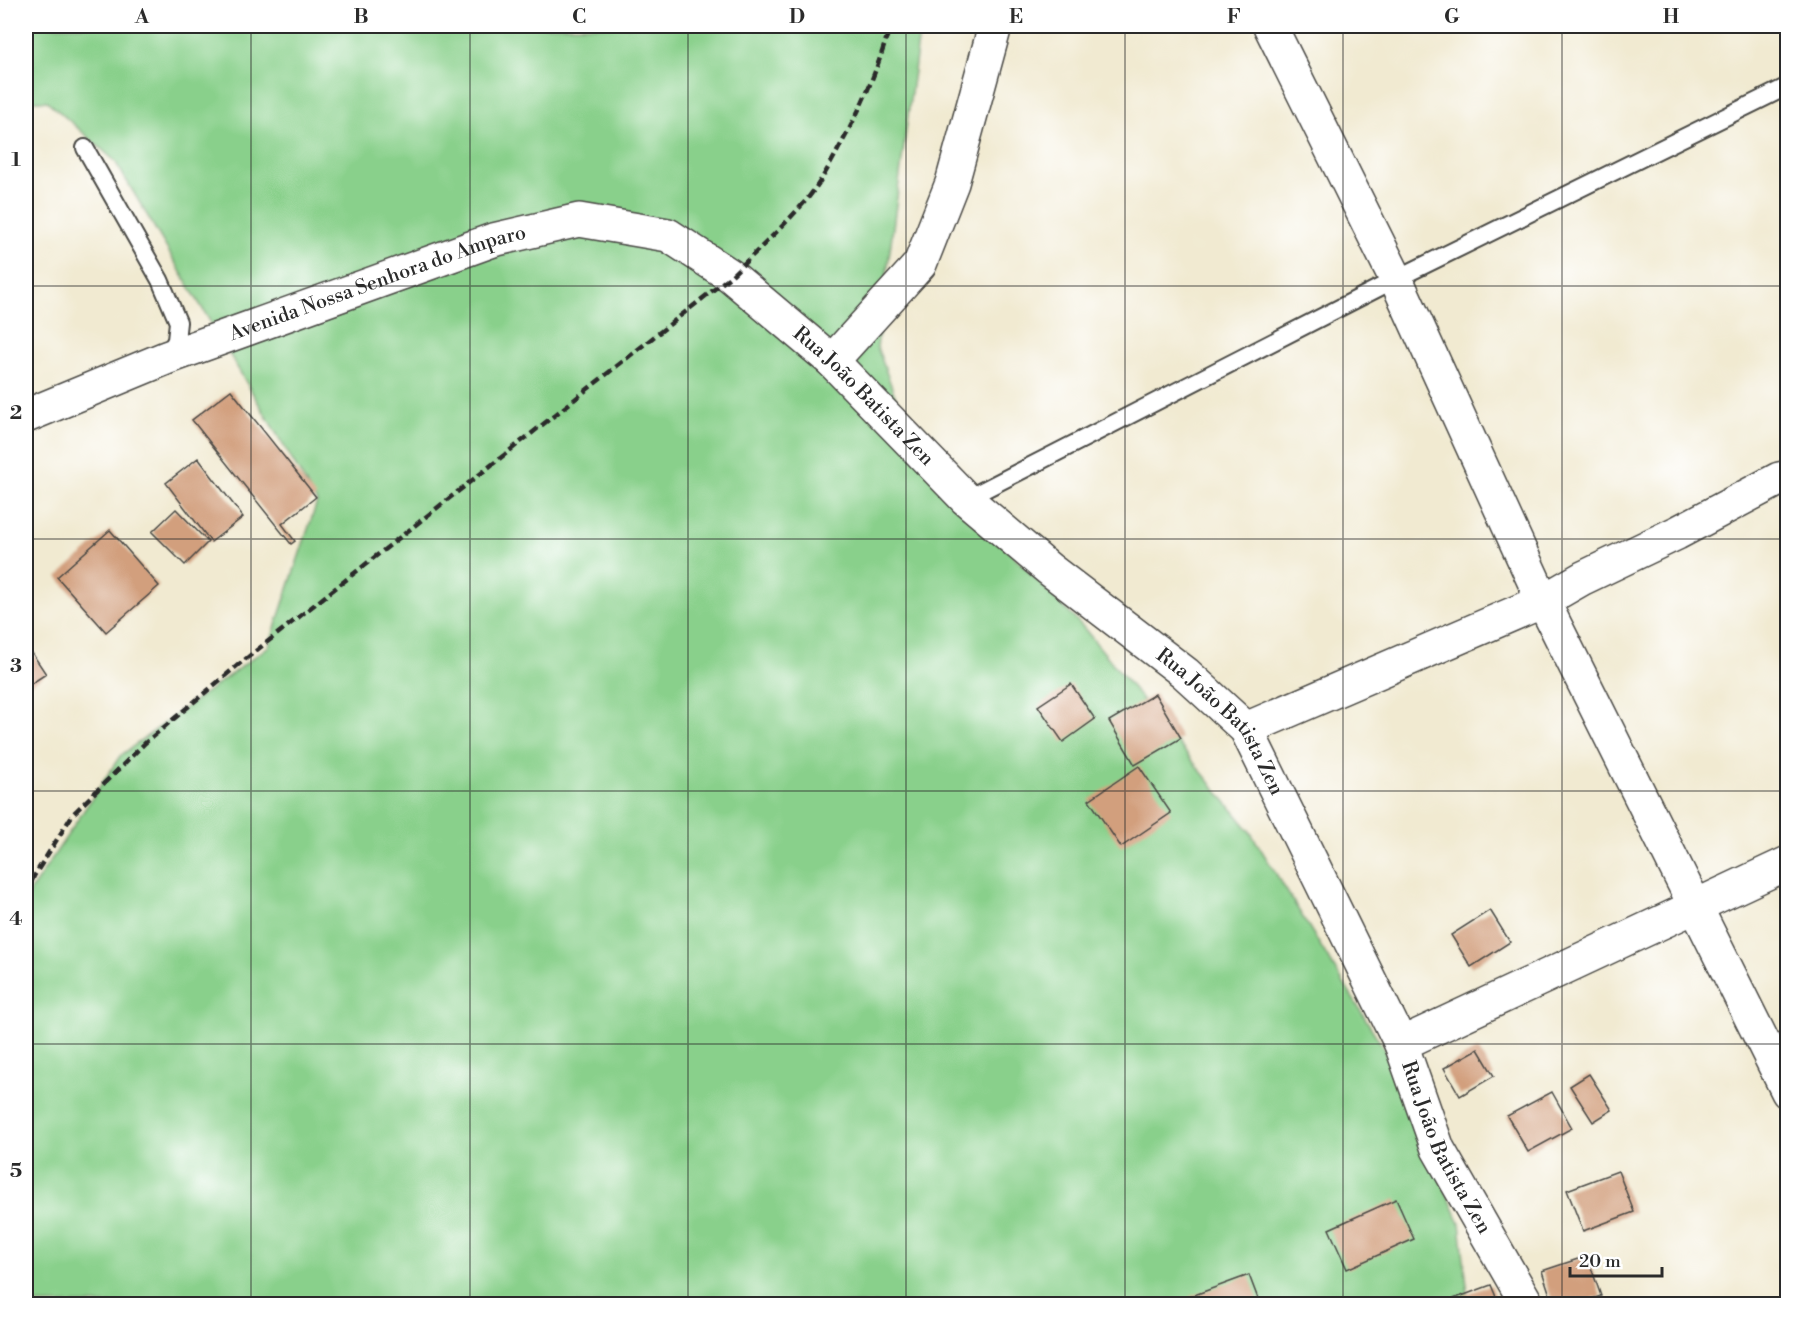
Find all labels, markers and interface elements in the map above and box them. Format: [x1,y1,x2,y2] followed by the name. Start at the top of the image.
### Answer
[134,5,150,30] text: A
[353,5,369,30] text: B
[572,5,586,30] text: C
[789,5,805,30] text: D
[1009,5,1023,30] text: E
[1227,5,1241,30] text: F
[1444,5,1460,30] text: G
[1663,5,1680,30] text: H
[11,148,21,173] text: 1
[225,220,528,347] street label: Avenida Nossa Senhora do Amparo
[788,321,939,471] street label: Rua João Batista Zen
[10,401,22,426] text: 2
[1151,643,1289,799] street label: Rua João Batista Zen
[10,654,22,679] text: 3
[9,907,23,932] text: 4
[1395,1058,1497,1238] street label: Rua João Batista Zen
[10,1159,22,1184] text: 5
[1570,1240,1662,1278] scale bar
[1579,1250,1621,1273] text: 20 m

